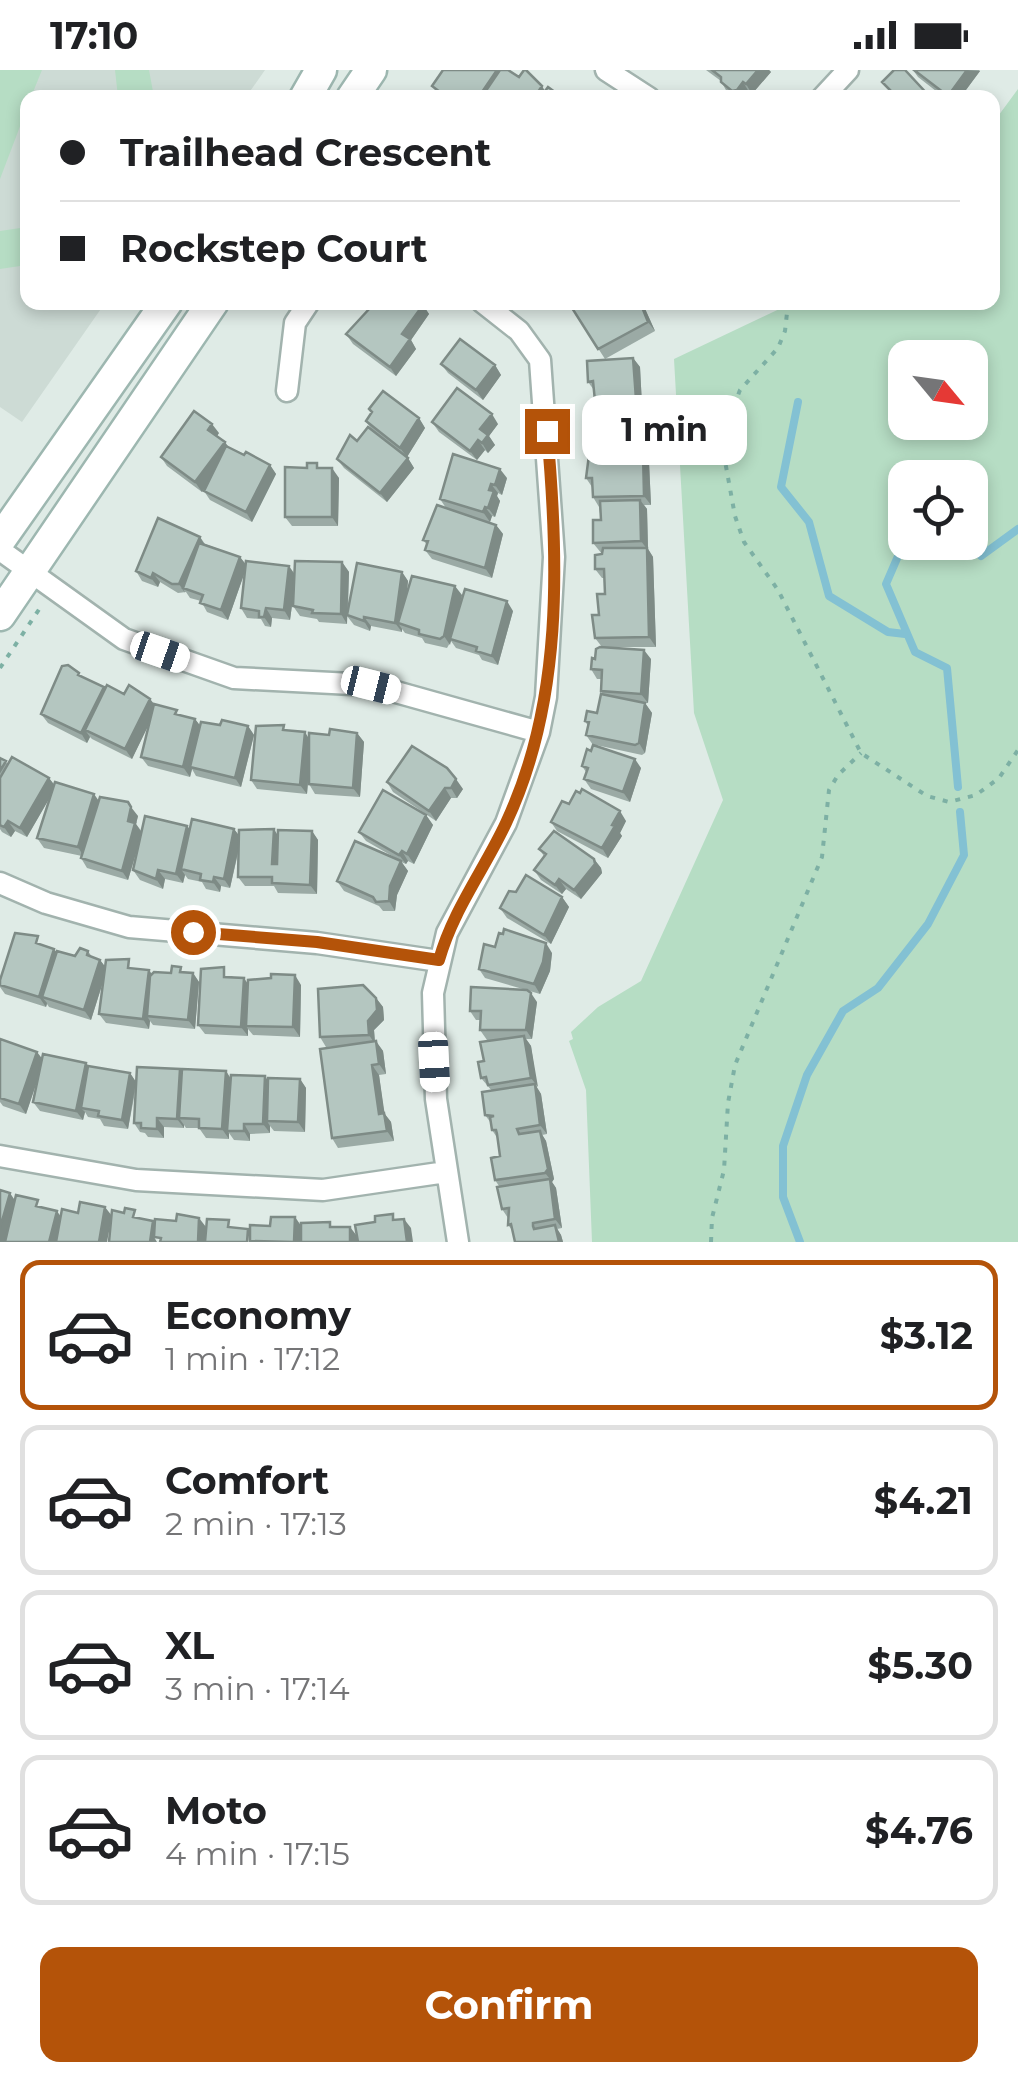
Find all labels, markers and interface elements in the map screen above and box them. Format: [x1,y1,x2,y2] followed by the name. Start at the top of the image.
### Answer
[50,12,138,59] text: 17:10
[120,129,491,176] text: Trailhead Crescent
[120,225,428,272] text: Rockstep Court
[888,340,988,440] north arrow
[888,340,988,560] map controls
[582,396,747,466] callout: 1 min
[525,409,570,454] route end
[621,410,708,449] text: 1 min
[888,460,988,560] button: locate
[127,628,193,676] car
[338,663,404,707] car
[171,910,216,955] route start
[417,1031,451,1093] car
[45,1290,135,1380] icon: car
[165,1292,351,1339] text: Economy
[880,1312,973,1359] text: $3.12
[165,1339,340,1378] text: 1 min · 17:12
[45,1455,135,1545] icon: car
[165,1457,329,1504] text: Comfort
[874,1477,973,1524] text: $4.21
[165,1504,347,1543] text: 2 min · 17:13
[45,1620,135,1710] icon: car
[165,1622,214,1669] text: XL
[868,1642,973,1689] text: $5.30
[165,1669,350,1708] text: 3 min · 17:14
[45,1785,135,1875] icon: car
[165,1787,267,1834] text: Moto
[865,1807,973,1854] text: $4.76
[165,1834,350,1873] text: 4 min · 17:15
[40,1947,978,2062] button: Confirm

